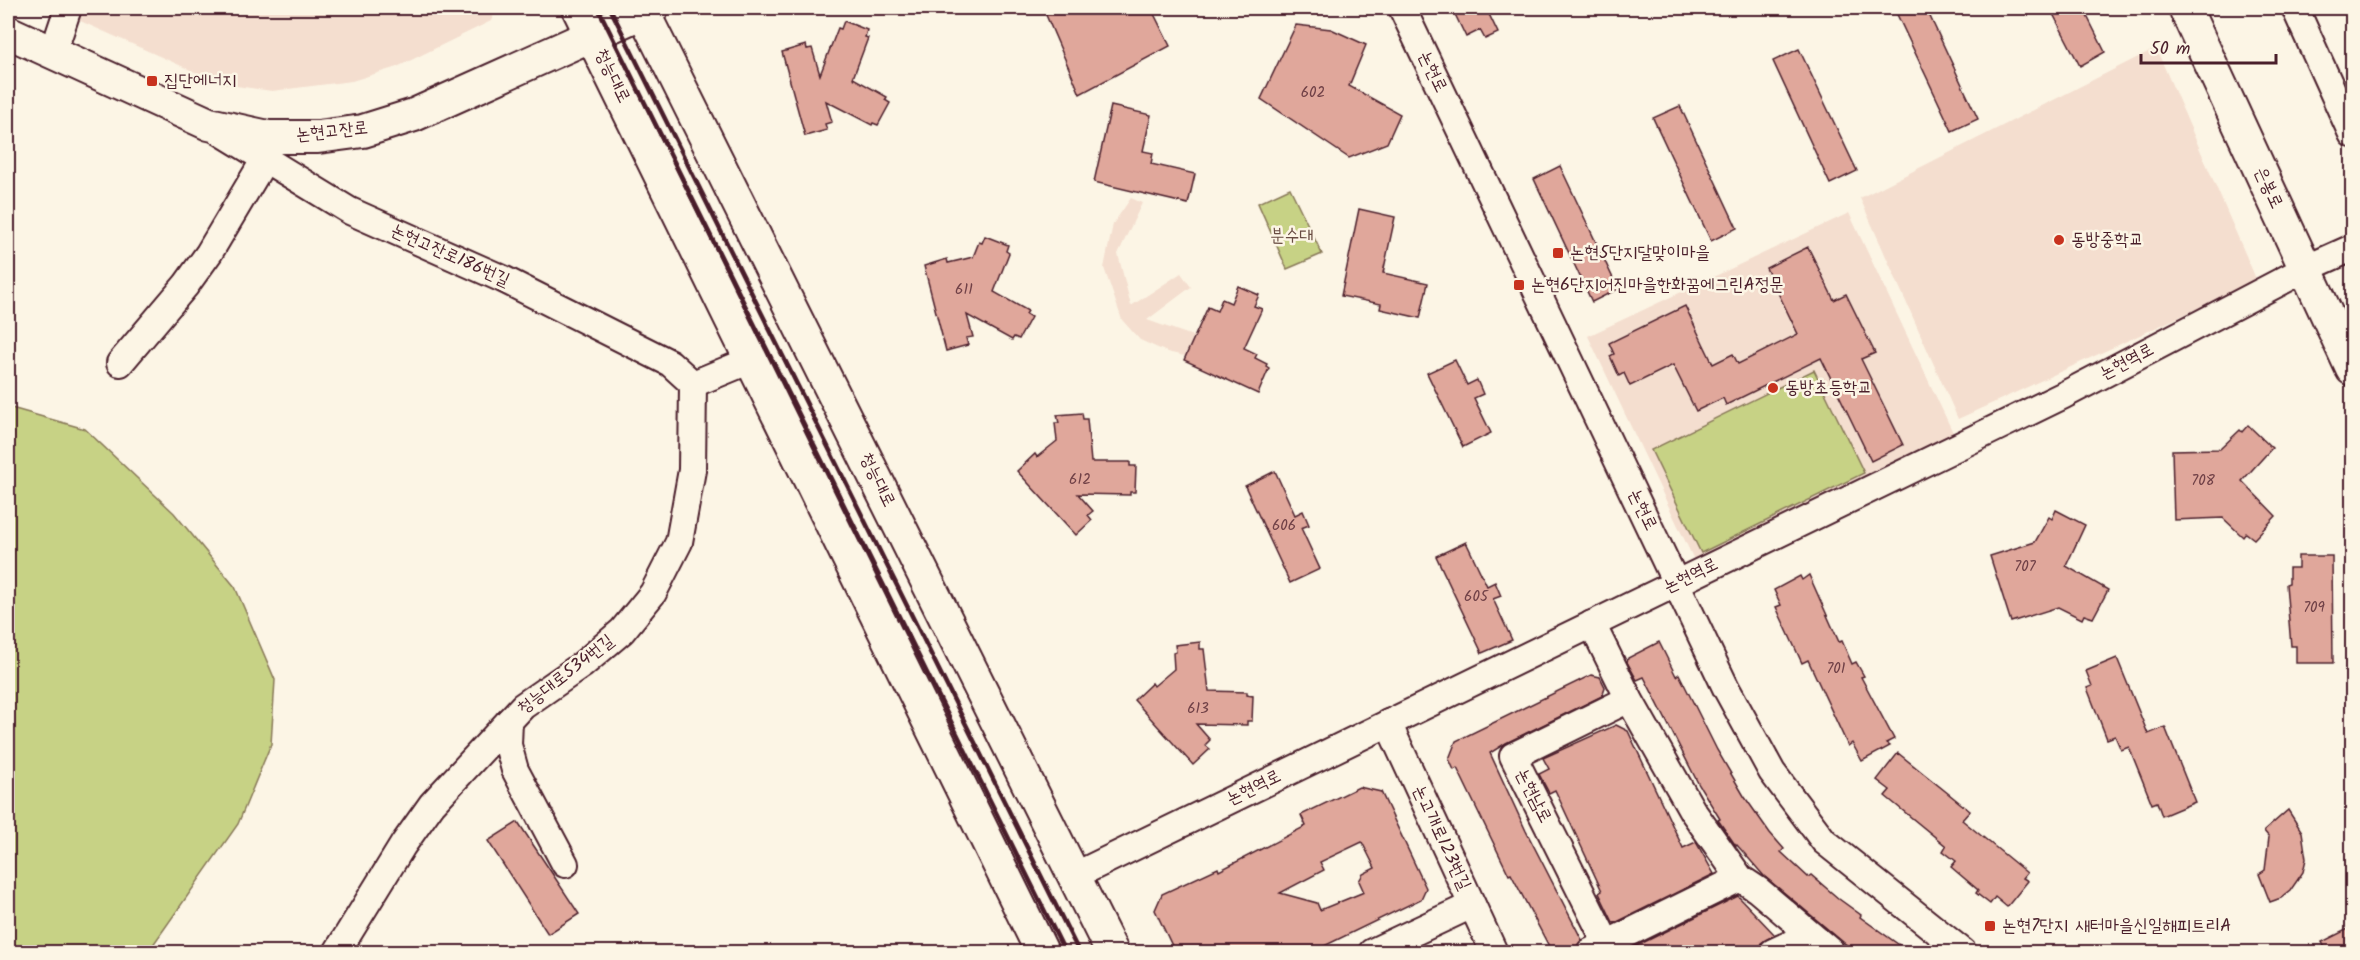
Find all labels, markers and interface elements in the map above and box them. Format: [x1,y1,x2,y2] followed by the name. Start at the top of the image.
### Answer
[2141,27,2276,65] scale bar
[2150,35,2190,64] text: 50 m
[586,44,638,108] street label: 청능대로
[1409,46,1455,98] street label: 논현로
[164,67,236,96] place label: 집단에너지
[145,74,159,88] marker: 집단에너지
[1301,81,1325,105] house number: 602
[294,114,370,150] street label: 논현고잔로
[2246,162,2290,214] street label: 은봉로
[386,217,515,295] street label: 논현고잔로186번길
[1270,222,1314,251] park label: 분수대
[2071,226,2143,255] place label: 동방중학교
[2052,233,2066,247] marker: 동방중학교
[1570,239,1710,268] place label: 논현5단지달맞이마을
[1551,246,1565,260] marker: 논현5단지달맞이마을
[1531,271,1784,300] place label: 논현6단지어진마을한화꿈에그린A정문
[955,278,973,302] house number: 611
[1512,278,1526,292] marker: 논현6단지어진마을한화꿈에그린A정문
[2095,336,2159,388] street label: 논현역로
[1785,374,1872,403] place label: 동방초등학교
[1766,381,1780,395] marker: 동방초등학교
[851,448,903,512] street label: 청능대로
[1069,468,1091,492] house number: 612
[2191,469,2216,493] house number: 708
[1619,484,1665,536] street label: 논현로
[1272,514,1296,538] house number: 606
[1659,550,1723,602] street label: 논현역로
[2014,555,2037,579] house number: 707
[1464,585,1489,609] house number: 605
[2303,596,2326,620] house number: 709
[511,627,621,722] street label: 청능대로534번길
[1826,657,1846,681] house number: 701
[1187,697,1209,721] house number: 613
[1222,762,1286,814] street label: 논현역로
[1507,764,1559,828] street label: 논현남로
[1404,781,1478,896] street label: 논고개로123번길
[2002,912,2231,941] place label: 논현7단지 새터마을신일해피트리A
[1983,919,1997,933] marker: 논현7단지 새터마을신일해피트리A

